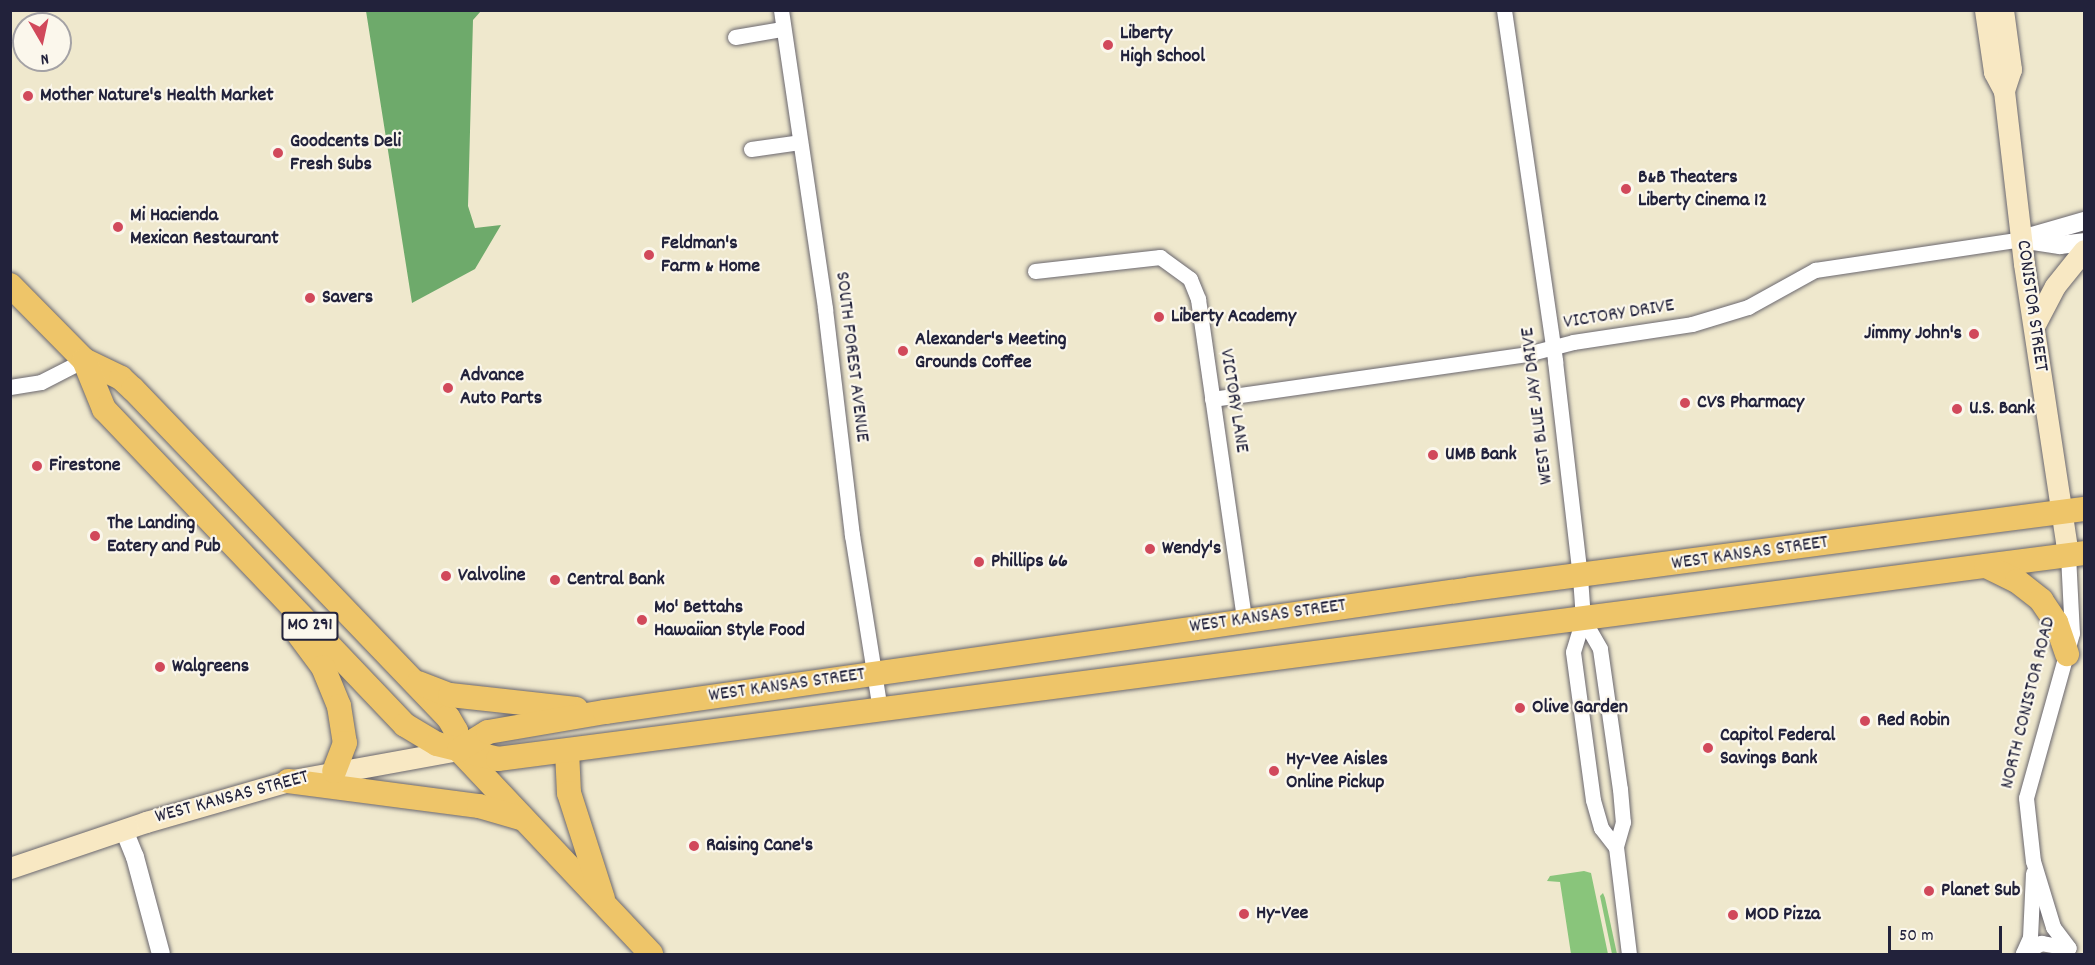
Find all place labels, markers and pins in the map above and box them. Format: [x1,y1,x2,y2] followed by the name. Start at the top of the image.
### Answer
[1120,22,1205,69] place label: Liberty High School
[1101,38,1115,52] marker: Liberty High School
[40,84,274,108] place label: Mother Nature's Health Market
[21,89,35,103] marker: Mother Nature's Health Market
[290,130,401,177] place label: Goodcents Deli Fresh Subs
[271,146,285,160] marker: Goodcents Deli Fresh Subs
[1638,166,1767,213] place label: B&B Theaters Liberty Cinema 12
[1619,182,1633,196] marker: B&B Theaters Liberty Cinema 12
[130,204,279,251] place label: Mi Hacienda Mexican Restaurant
[111,220,125,234] marker: Mi Hacienda Mexican Restaurant
[661,232,760,279] place label: Feldman's Farm & Home
[642,248,656,262] marker: Feldman's Farm & Home
[322,286,373,310] place label: Savers
[303,291,317,305] marker: Savers
[1171,305,1296,329] place label: Liberty Academy
[1152,310,1166,324] marker: Liberty Academy
[1864,322,1962,346] place label: Jimmy John's
[1967,327,1981,341] marker: Jimmy John's
[915,328,1066,375] place label: Alexander's Meeting Grounds Coffee
[896,344,910,358] marker: Alexander's Meeting Grounds Coffee
[460,365,542,412] place label: Advance Auto Parts
[441,381,455,395] marker: Advance Auto Parts
[1697,391,1804,415] place label: CVS Pharmacy
[1678,396,1692,410] marker: CVS Pharmacy
[1969,397,2035,421] place label: U.S. Bank
[1950,402,1964,416] marker: U.S. Bank
[1445,443,1517,467] place label: UMB Bank
[1426,448,1440,462] marker: UMB Bank
[49,454,121,478] place label: Firestone
[30,459,44,473] marker: Firestone
[107,512,221,559] place label: The Landing Eatery and Pub
[88,529,102,543] marker: The Landing Eatery and Pub
[1162,537,1221,561] place label: Wendy's
[1143,542,1157,556] marker: Wendy's
[991,550,1068,574] place label: Phillips 66
[972,555,986,569] marker: Phillips 66
[458,564,525,588] place label: Valvoline
[567,568,665,592] place label: Central Bank
[439,569,453,583] marker: Valvoline
[548,573,562,587] marker: Central Bank
[654,596,805,643] place label: Mo' Bettahs Hawaiian Style Food
[635,613,649,627] marker: Mo' Bettahs Hawaiian Style Food
[172,655,249,679] place label: Walgreens
[153,660,167,674] marker: Walgreens
[1532,696,1628,720] place label: Olive Garden
[1513,701,1527,715] marker: Olive Garden
[1877,709,1950,733] place label: Red Robin
[1858,714,1872,728] marker: Red Robin
[1720,724,1835,771] place label: Capitol Federal Savings Bank
[1701,741,1715,755] marker: Capitol Federal Savings Bank
[1286,748,1388,795] place label: Hy-Vee Aisles Online Pickup
[1267,764,1281,778] marker: Hy-Vee Aisles Online Pickup
[706,834,813,858] place label: Raising Cane's
[687,839,701,853] marker: Raising Cane's
[1941,879,2020,903] place label: Planet Sub
[1922,884,1936,898] marker: Planet Sub
[1256,902,1308,926] place label: Hy-Vee
[1745,903,1820,927] place label: MOD Pizza
[1237,907,1251,921] marker: Hy-Vee
[1726,908,1740,922] marker: MOD Pizza

